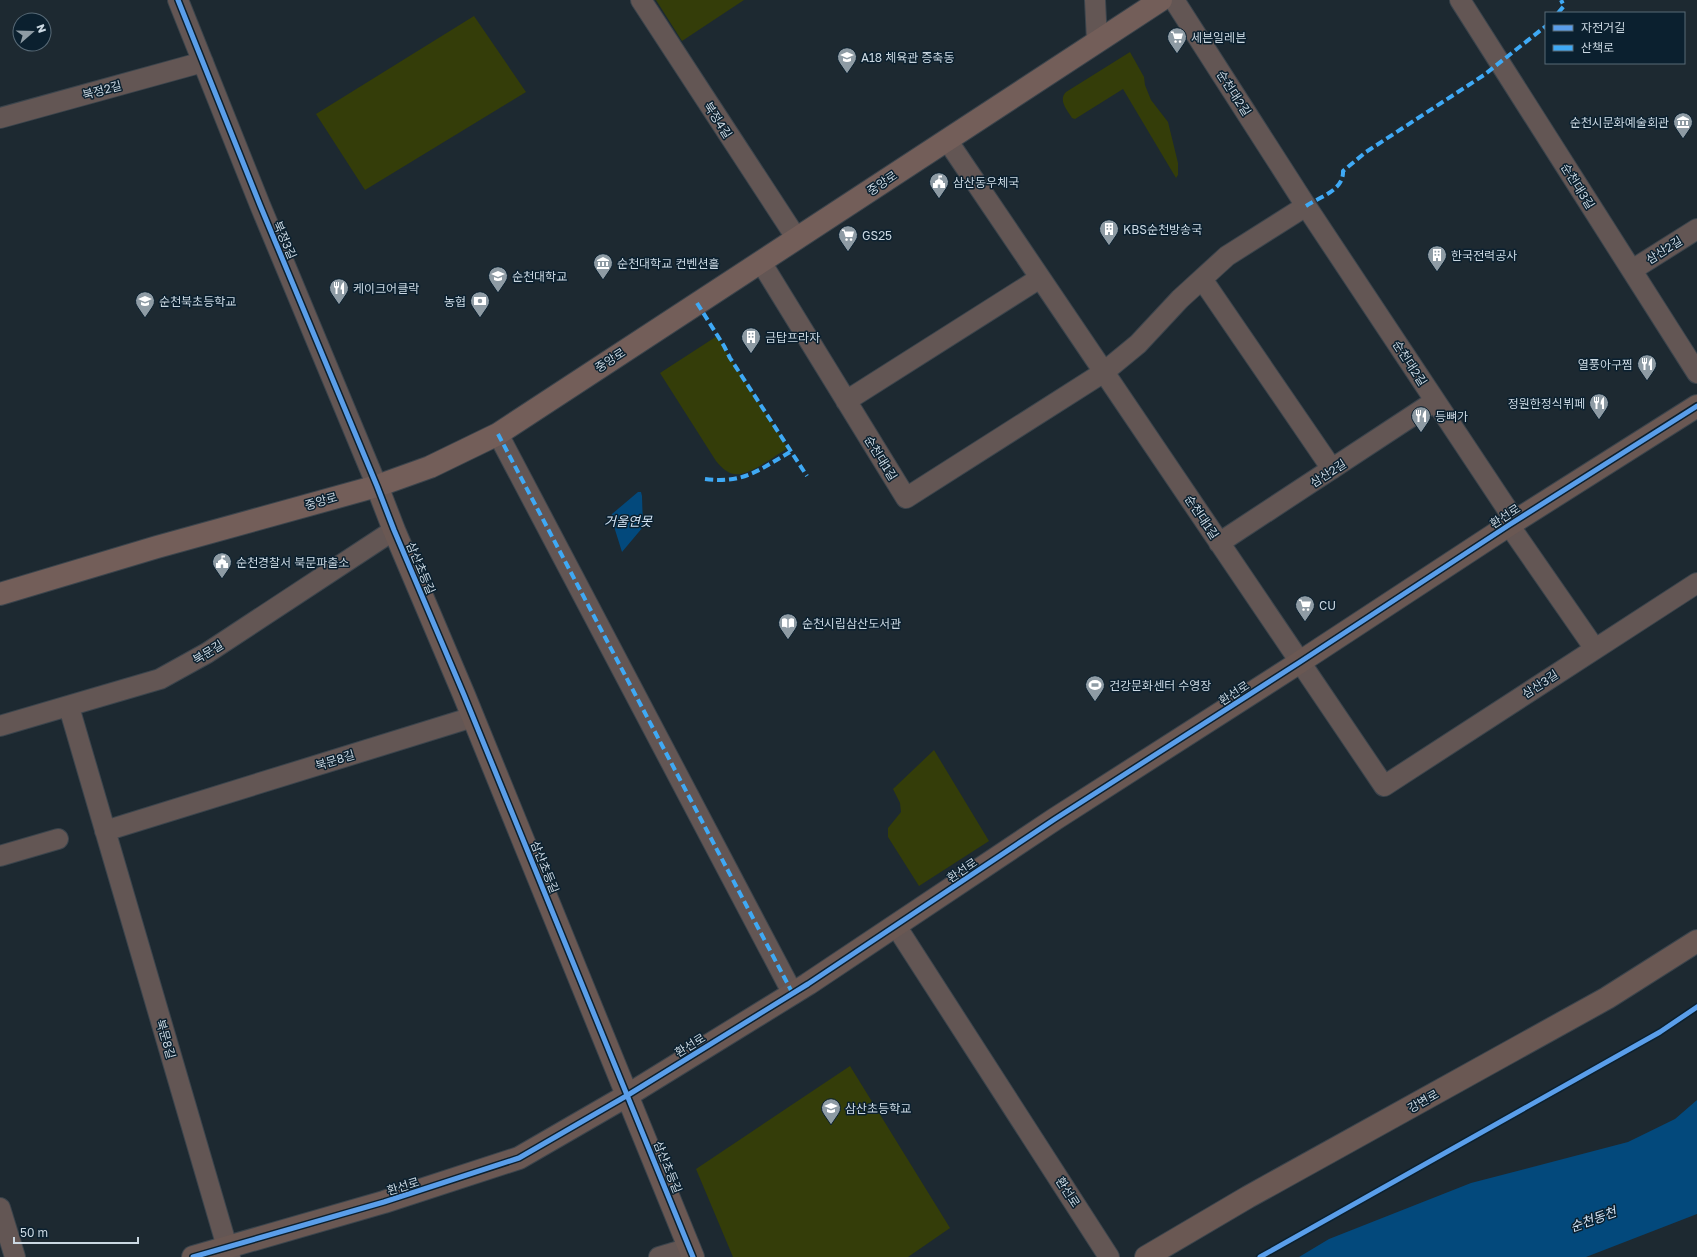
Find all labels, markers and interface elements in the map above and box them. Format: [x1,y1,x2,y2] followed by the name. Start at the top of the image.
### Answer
[12,12,52,52] north arrow
[1545,12,1685,64] legend
[1581,20,1625,35] text: 자전거길
[34,22,49,35] text: N
[1166,26,1188,54] supermarket icon: 세븐일레븐
[1191,30,1246,45] place label: 세븐일레븐
[1581,40,1614,55] text: 산책로
[836,46,858,74] school or university icon: A18 체육관 증축동
[861,50,954,65] place label: A18 체육관 증축동
[1214,67,1254,119] street label: 순천대2길
[81,78,123,102] street label: 북정2길
[701,99,735,141] street label: 북정4길
[1672,111,1694,139] museum icon: 순천시문화예술회관
[1570,115,1669,130] place label: 순천시문화예술회관
[1558,160,1598,212] street label: 순천대3길
[864,168,900,198] street label: 중앙로
[928,171,950,199] public building icon: 삼산동우체국
[953,175,1019,190] place label: 삼산동우체국
[1098,218,1120,246] building icon: KBS순천방송국
[270,219,300,261] street label: 북정3길
[1123,222,1202,237] place label: KBS순천방송국
[837,224,859,252] supermarket icon: GS25
[862,228,892,243] place label: GS25
[1643,233,1685,267] street label: 삼산2길
[1426,244,1448,272] building icon: 한국전력공사
[1451,248,1517,263] place label: 한국전력공사
[592,252,614,280] museum icon: 순천대학교 컨벤션홀
[617,256,719,271] place label: 순천대학교 컨벤션홀
[487,265,509,293] school or university icon: 순천대학교
[512,269,567,284] place label: 순천대학교
[328,277,350,305] restaurant icon: 케이크어클락
[353,281,419,296] place label: 케이크어클락
[134,290,156,318] school or university icon: 순천북초등학교
[469,290,491,318] bank icon: 농협
[159,294,236,309] place label: 순천북초등학교
[444,294,466,309] place label: 농협
[740,326,762,354] building icon: 금탑프라자
[765,330,820,345] place label: 금탑프라자
[1390,337,1430,389] street label: 순천대2길
[592,345,628,375] street label: 중앙로
[1636,353,1658,381] restaurant icon: 열풍아구찜
[1578,357,1633,372] place label: 열풍아구찜
[1588,392,1610,420] restaurant icon: 정원한정식뷔페
[1508,396,1585,411] place label: 정원한정식뷔페
[1410,405,1432,433] restaurant icon: 등뼈가
[1435,409,1468,424] place label: 등뼈가
[861,433,901,483] street label: 순천대1길
[1307,456,1349,490] street label: 삼산2길
[303,489,339,513] street label: 중앙로
[1182,492,1222,542] street label: 순천대1길
[1487,501,1523,531] street label: 환선로
[604,513,653,529] water label: 거울연못
[403,540,439,596] street label: 삼산초등길
[211,551,233,579] public building icon: 순천경찰서 북문파출소
[236,555,349,570] place label: 순천경찰서 북문파출소
[1294,594,1316,622] supermarket icon: CU
[1319,598,1336,613] place label: CU
[777,612,799,640] library icon: 순천시립삼산도서관
[802,616,901,631] place label: 순천시립삼산도서관
[190,637,226,667] street label: 북문길
[1519,667,1561,701] street label: 삼산3길
[1084,674,1106,702] sports icon: 건강문화센터 수영장
[1109,678,1211,693] place label: 건강문화센터 수영장
[1216,678,1252,708] street label: 환선로
[313,747,357,773] street label: 북문8길
[528,839,562,895] street label: 삼산초등길
[944,855,980,885] street label: 환선로
[153,1017,179,1061] street label: 북문8길
[672,1030,708,1060] street label: 환선로
[1405,1086,1441,1116] street label: 강변로
[820,1097,842,1125] school or university icon: 삼산초등학교
[845,1101,911,1116] place label: 삼산초등학교
[651,1139,685,1195] street label: 삼산초등길
[385,1174,421,1198] street label: 환선로
[1053,1174,1083,1210] street label: 환선로
[1568,1203,1619,1235] water label: 순천동천
[14,1219,138,1245] scale bar
[20,1225,48,1240] text: 50 m

